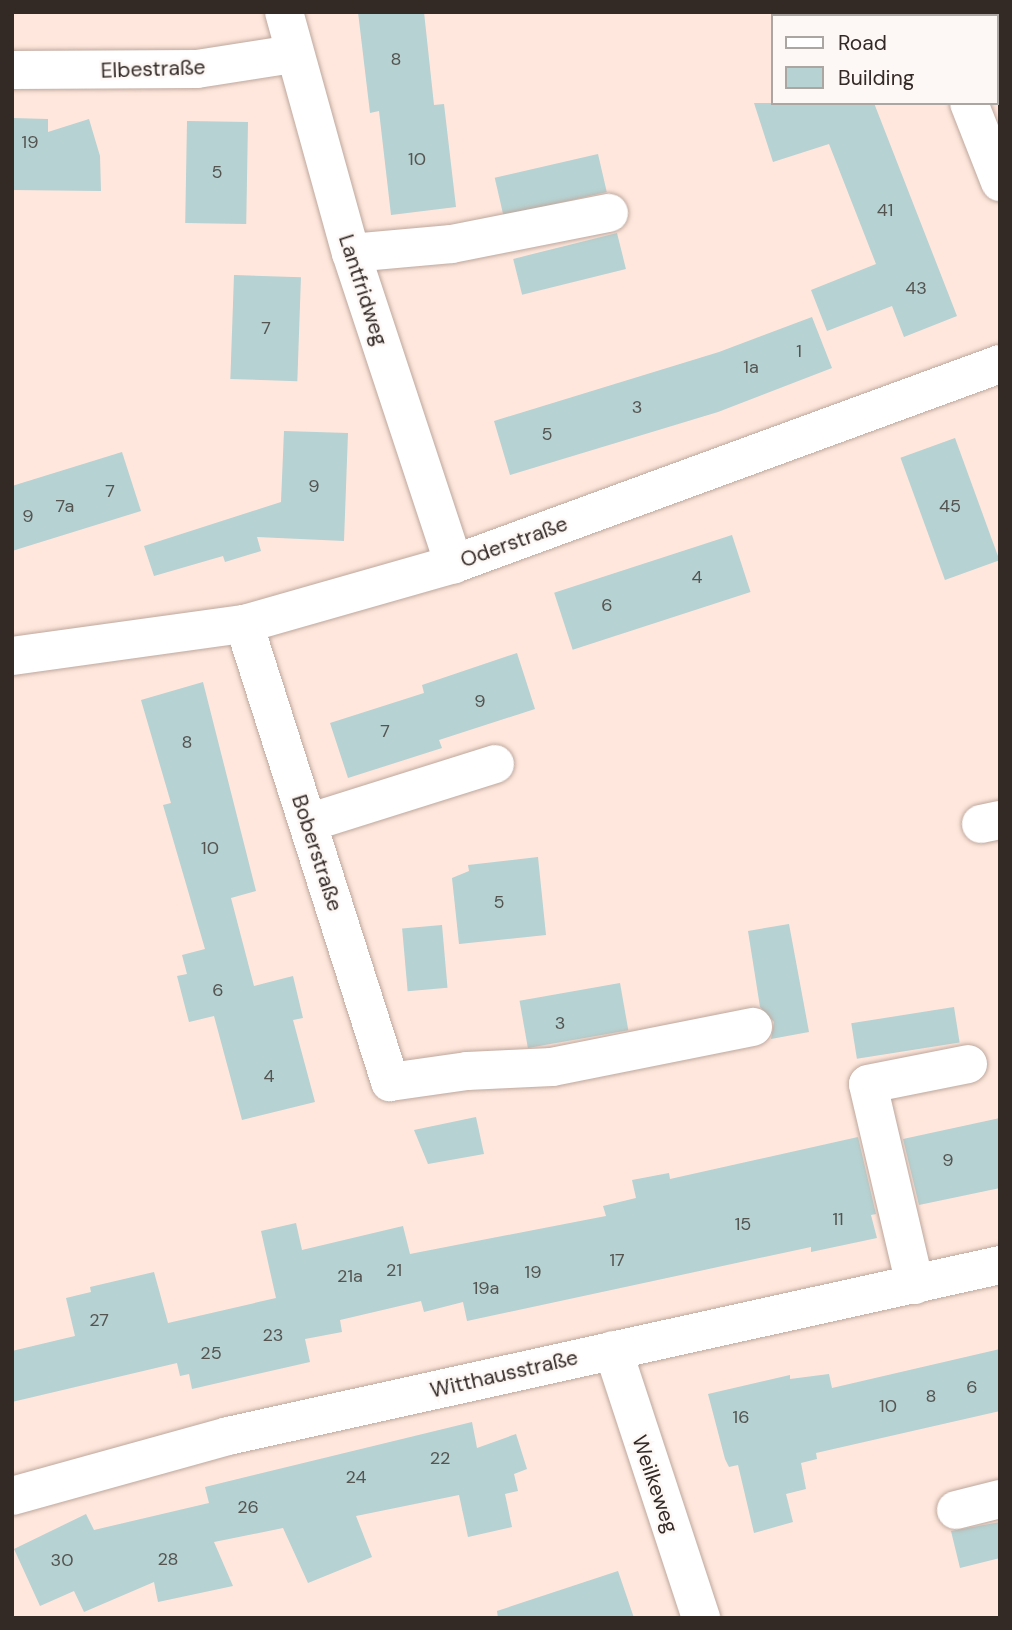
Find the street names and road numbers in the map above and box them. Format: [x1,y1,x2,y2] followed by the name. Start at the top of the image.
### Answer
[100,55,206,83] street label: Elbestraße
[333,231,393,349] street label: Lantfridweg
[457,511,571,573] street label: Oderstraße
[286,792,348,914] street label: Boberstraße
[428,1345,580,1403] street label: Witthausstraße
[627,1432,683,1536] street label: Weilkeweg

